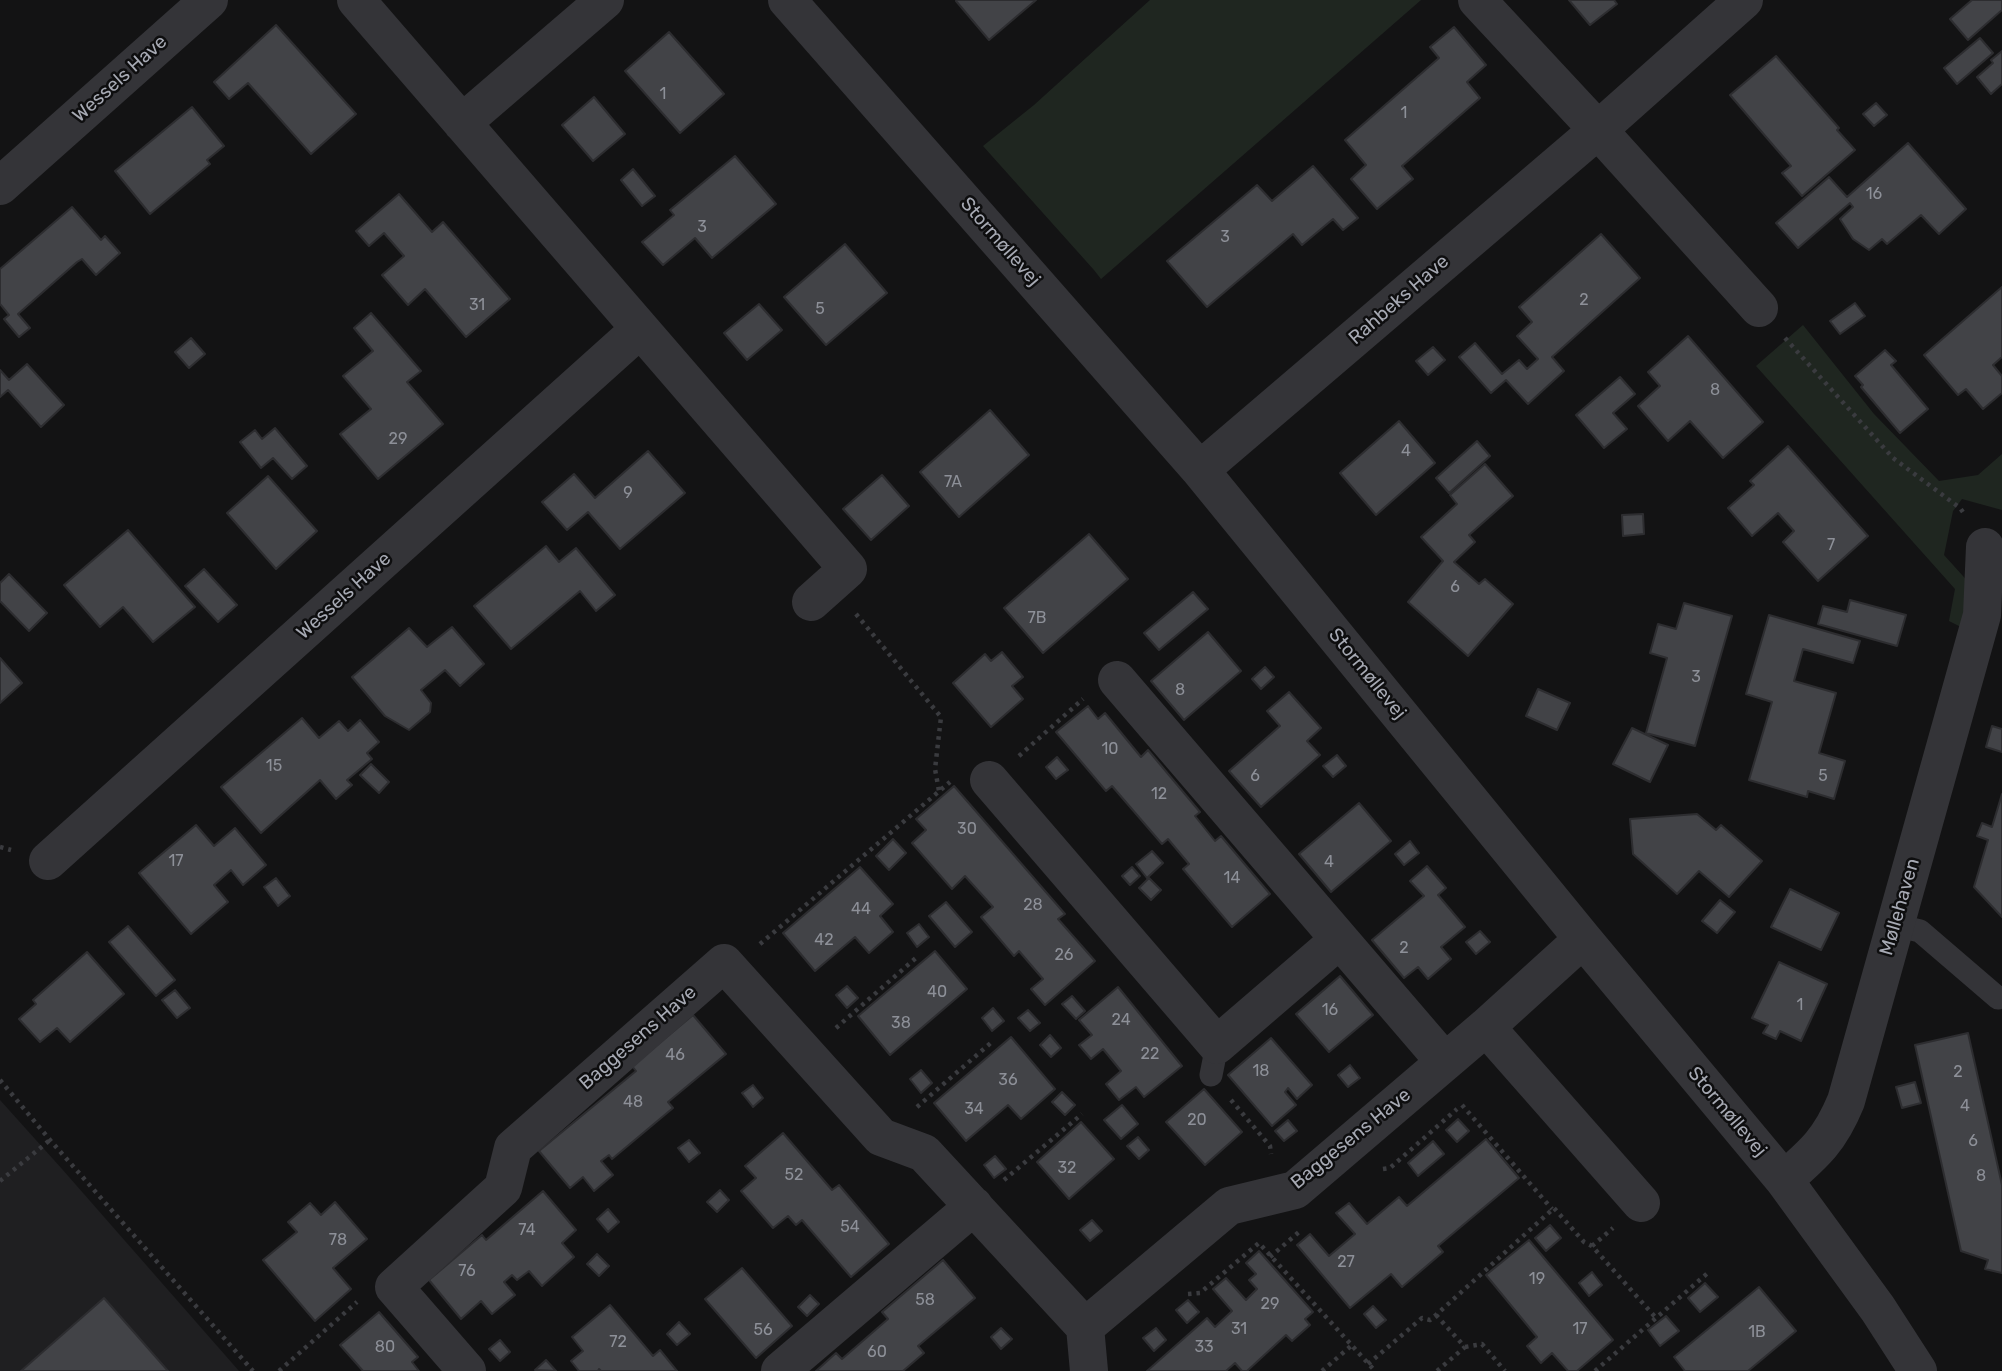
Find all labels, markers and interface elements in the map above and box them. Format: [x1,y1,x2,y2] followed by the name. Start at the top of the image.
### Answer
[68,31,172,127] street label: Wessels Have
[660,84,666,104] house number: 1
[1401,103,1407,123] house number: 1
[1866,184,1882,204] house number: 16
[955,193,1045,291] street label: Stormøllevej
[697,217,707,237] house number: 3
[1220,227,1230,247] house number: 3
[1344,250,1454,350] street label: Rahbeks Have
[1579,290,1589,310] house number: 2
[469,295,485,315] house number: 31
[815,299,825,319] house number: 5
[1710,380,1720,400] house number: 8
[389,429,407,449] house number: 29
[1401,441,1411,461] house number: 4
[944,472,962,492] house number: 7A
[623,483,633,503] house number: 9
[1827,535,1835,555] house number: 7
[292,548,396,644] street label: Wessels Have
[1450,577,1460,597] house number: 6
[1028,608,1046,628] house number: 7B
[1323,624,1411,724] street label: Stormøllevej
[1691,667,1701,687] house number: 3
[1175,680,1185,700] house number: 8
[1101,739,1119,759] house number: 10
[266,756,282,776] house number: 15
[1250,766,1260,786] house number: 6
[1818,766,1828,786] house number: 5
[1151,784,1167,804] house number: 12
[957,819,977,839] house number: 30
[168,851,184,871] house number: 17
[1324,852,1334,872] house number: 4
[1875,856,1925,958] street label: Møllehaven
[1224,868,1240,888] house number: 14
[1023,895,1043,915] house number: 28
[851,899,871,919] house number: 44
[814,930,834,950] house number: 42
[1399,938,1409,958] house number: 2
[1054,945,1074,965] house number: 26
[575,981,701,1095] street label: Baggesens Have
[927,982,947,1002] house number: 40
[1797,995,1803,1015] house number: 1
[1322,1000,1338,1020] house number: 16
[1111,1010,1131,1030] house number: 24
[891,1013,911,1033] house number: 38
[1141,1044,1159,1064] house number: 22
[665,1045,685,1065] house number: 46
[1252,1061,1270,1081] house number: 18
[1683,1062,1771,1162] street label: Stormøllevej
[1953,1062,1963,1082] house number: 2
[998,1070,1018,1090] house number: 36
[1287,1084,1415,1194] street label: Baggesens Have
[623,1092,643,1112] house number: 48
[1960,1096,1970,1116] house number: 4
[964,1099,984,1119] house number: 34
[1187,1110,1207,1130] house number: 20
[1968,1131,1978,1151] house number: 6
[1057,1158,1077,1178] house number: 32
[785,1165,803,1185] house number: 52
[1976,1166,1986,1186] house number: 8
[840,1217,860,1237] house number: 54
[518,1220,536,1240] house number: 74
[329,1230,347,1250] house number: 78
[1337,1252,1355,1272] house number: 27
[458,1261,476,1281] house number: 76
[1529,1269,1545,1289] house number: 19
[915,1290,935,1310] house number: 58
[1261,1294,1279,1314] house number: 29
[1231,1319,1247,1339] house number: 31
[1572,1319,1588,1339] house number: 17
[753,1320,773,1340] house number: 56
[1748,1322,1766,1342] house number: 1B
[609,1332,627,1352] house number: 72
[375,1337,395,1357] house number: 80
[1194,1337,1214,1357] house number: 33
[867,1342,887,1362] house number: 60

